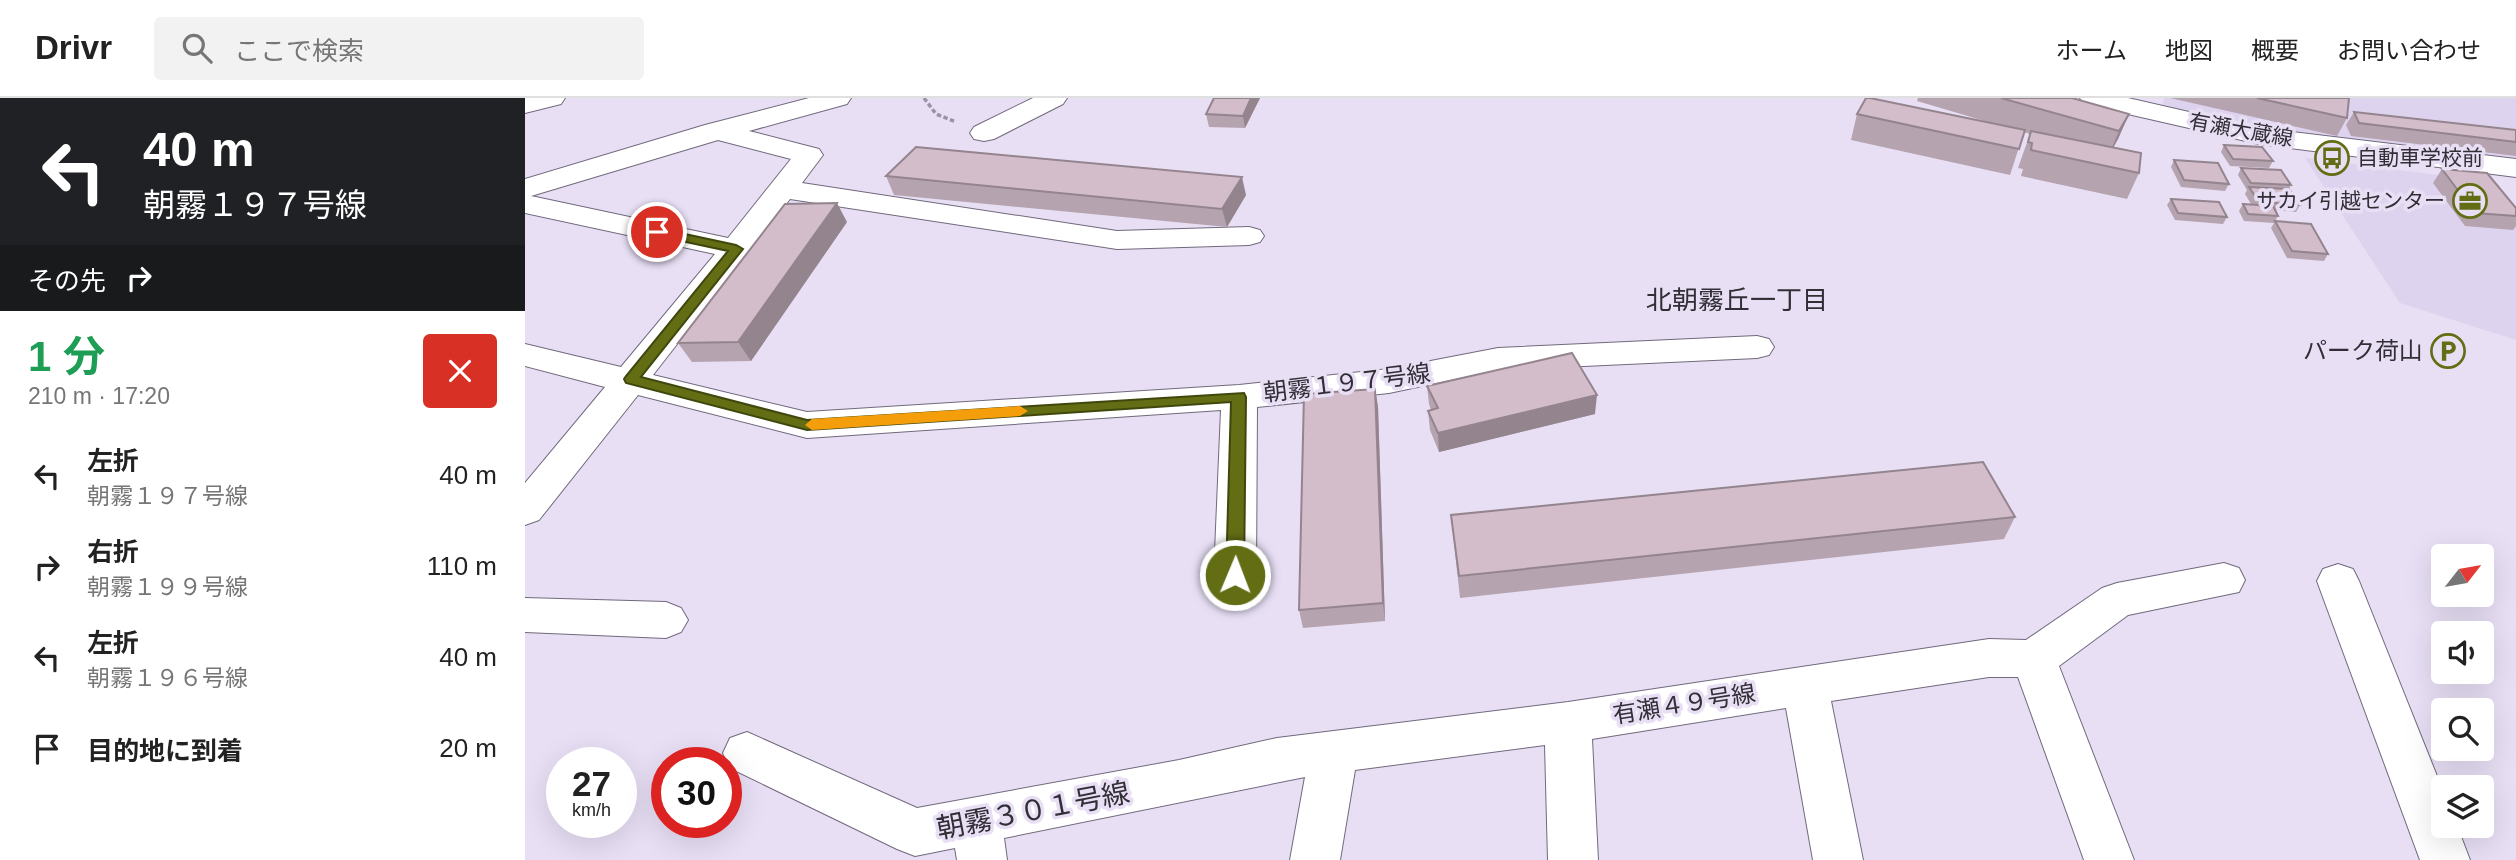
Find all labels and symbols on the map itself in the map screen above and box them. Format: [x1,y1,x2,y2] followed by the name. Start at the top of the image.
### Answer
[2187,109,2295,150] street label: 有瀬大蔵線
[2313,139,2351,177] bus stop icon: 自動車学校前
[2357,146,2483,169] place label: 自動車学校前
[2451,182,2489,220] office icon: サカイ引越センター
[2256,189,2445,212] place label: サカイ引越センター
[627,202,687,262] pin
[1646,285,1828,315] district label: 北朝霧丘一丁目
[2429,332,2467,370] parking icon: パーク荷山
[2303,337,2423,364] place label: パーク荷山
[1262,359,1432,406] street label: 朝霧１９７号線
[1198,538,1272,612] position arrow
[2431,544,2494,607] north arrow
[1611,679,1757,728] street label: 有瀬４９号線
[651,747,742,838] speed limit sign: 30
[934,777,1132,844] street label: 朝霧３０１号線

